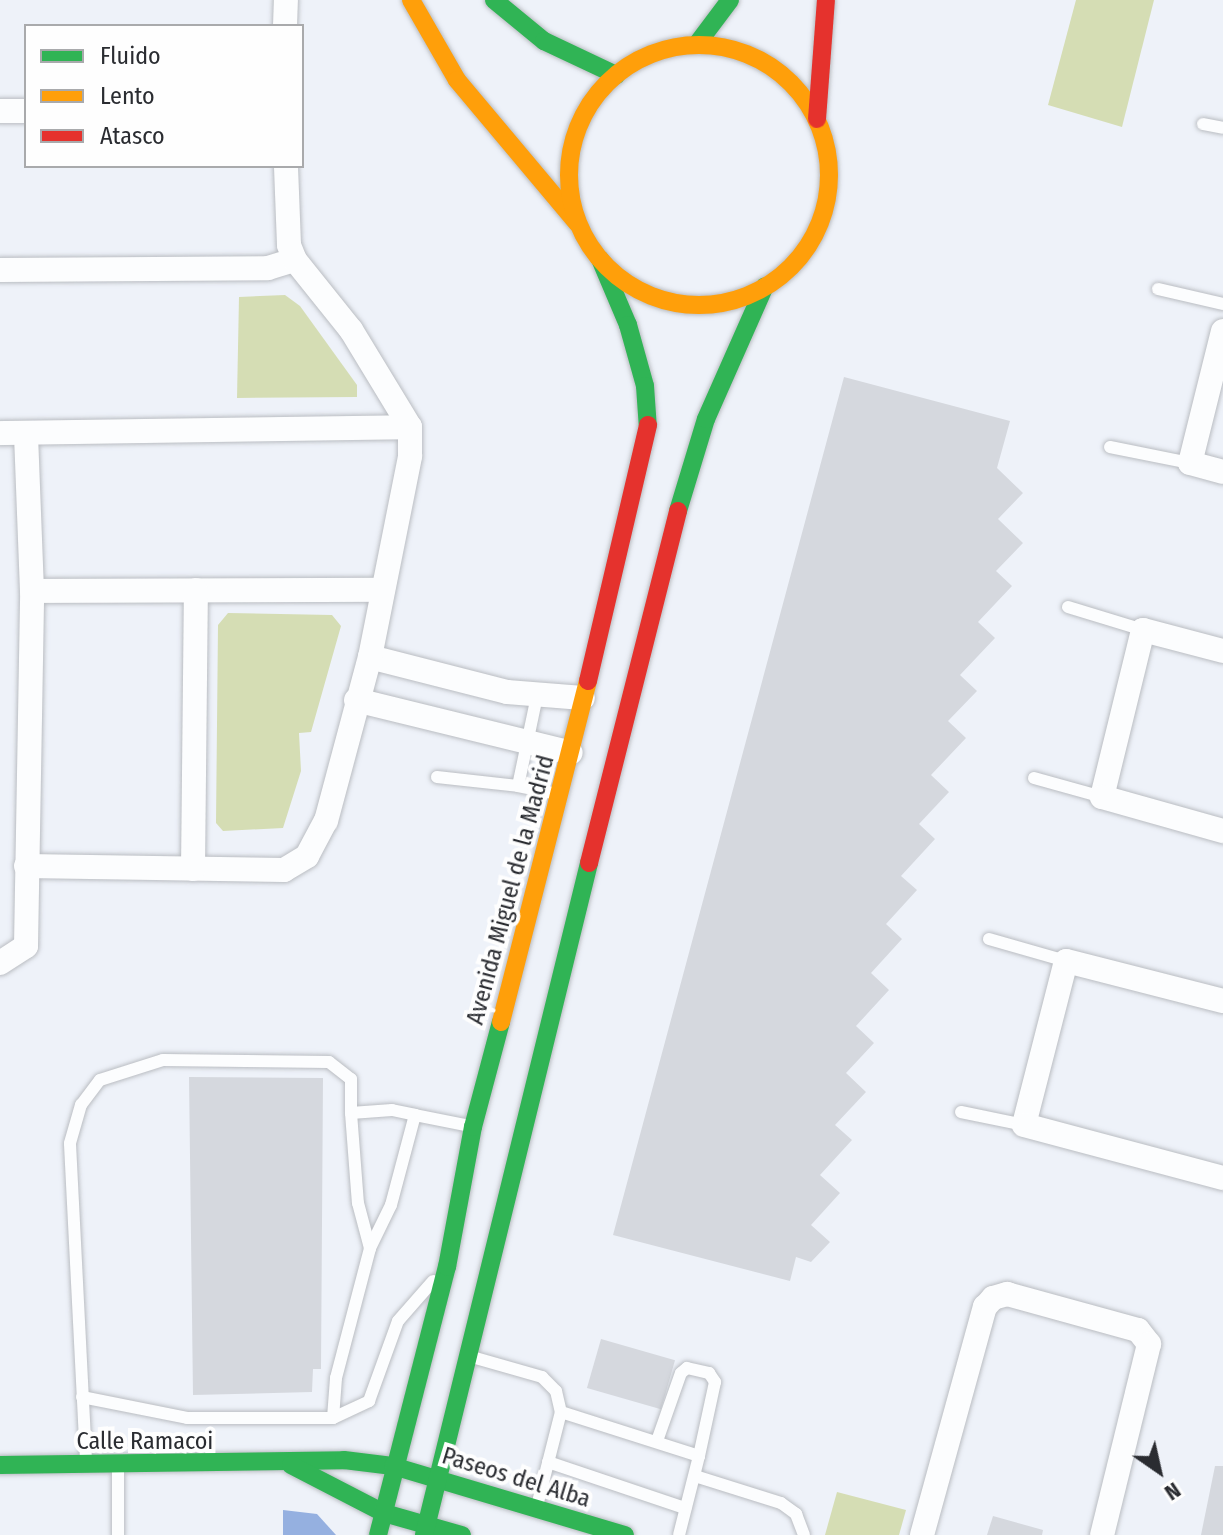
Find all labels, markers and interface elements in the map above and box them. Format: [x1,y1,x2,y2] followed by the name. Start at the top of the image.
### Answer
[24,24,304,168] legend
[100,42,161,70] text: Fluido
[100,82,155,110] text: Lento
[100,122,165,150] text: Atasco
[461,752,561,1028] street label: Avenida Miguel de la Madrid
[77,1428,213,1456] street label: Calle Ramacoi
[1119,1431,1199,1511] north arrow
[438,1442,594,1514] street label: Paseos del Alba
[1160,1476,1186,1506] text: N

